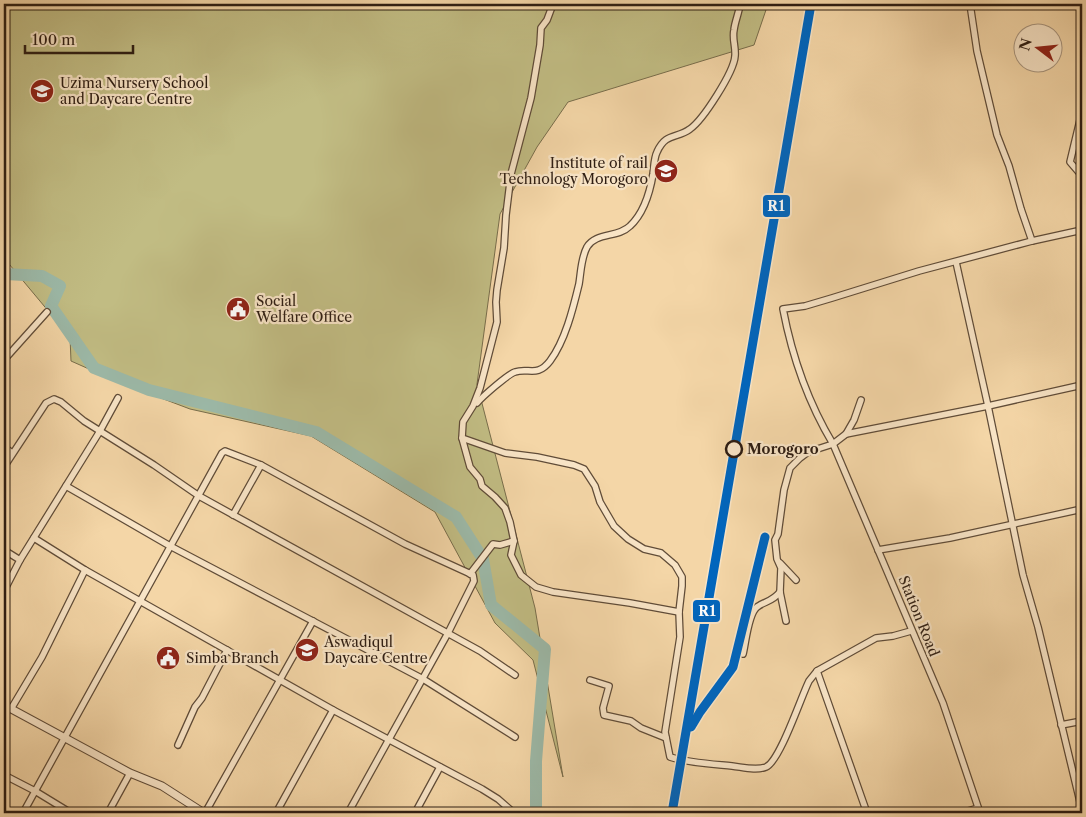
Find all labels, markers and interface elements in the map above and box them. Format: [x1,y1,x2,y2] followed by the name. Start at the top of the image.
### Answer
[25,22,132,54] scale bar
[1014,22,1064,72] north arrow
[32,30,75,49] text: 100 m
[1015,36,1036,53] text: N
[60,74,208,108] place label: Uzima Nursery School and Daycare Centre
[29,78,55,104] school or university icon: Uzima Nursery School and Daycare Centre
[499,154,648,188] place label: Institute of rail Technology Morogoro
[653,158,679,184] school or university icon: Institute of rail Technology Morogoro
[762,194,791,218] line badge: R1
[767,197,785,215] text: R1
[255,292,352,326] place label: Social Welfare Office
[225,296,251,322] public building icon: Social Welfare Office
[725,440,743,458] marker: Morogoro
[747,440,819,458] place label: Morogoro
[895,573,944,660] street label: Station Road
[692,599,721,623] line badge: R1
[698,602,716,620] text: R1
[323,633,428,667] place label: Aswadiqul Daycare Centre
[294,637,320,663] school or university icon: Aswadiqul Daycare Centre
[155,645,181,671] public building icon: Simba Branch
[186,649,279,667] place label: Simba Branch

